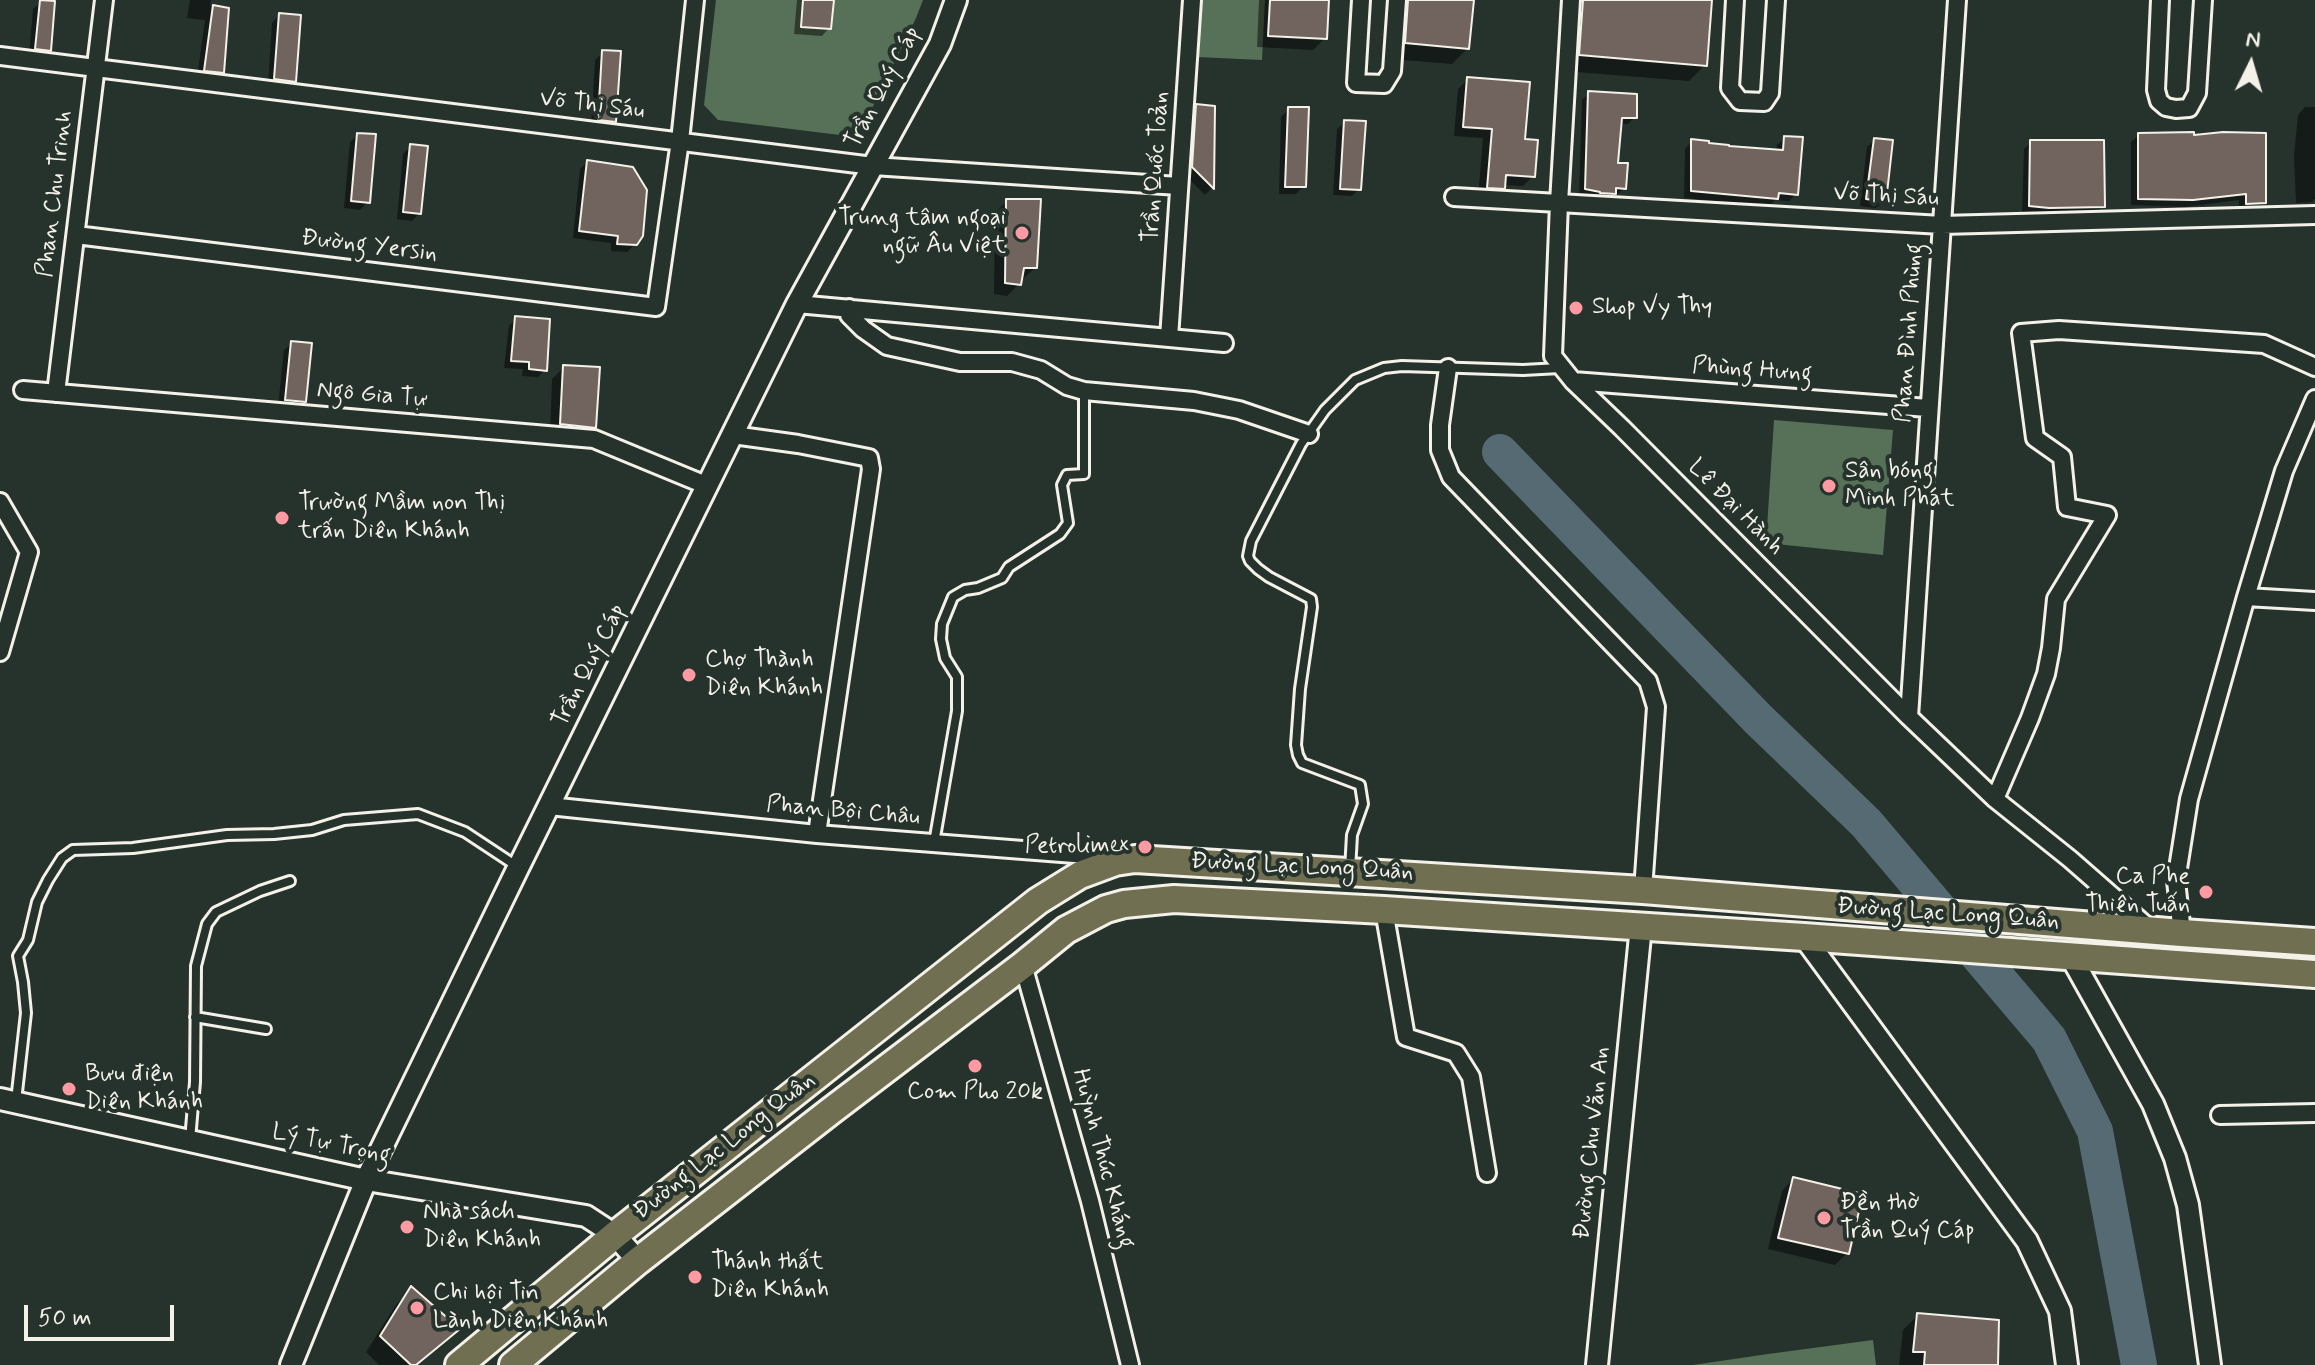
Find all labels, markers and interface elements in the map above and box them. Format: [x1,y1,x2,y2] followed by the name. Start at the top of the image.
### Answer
[840,22,928,154] street label: Trần Quý Cáp
[2211,24,2291,104] north arrow
[2245,26,2262,55] text: N
[538,85,646,127] street label: Võ Thị Sáu
[1137,90,1177,244] street label: Trần Quốc Toản
[31,109,81,279] street label: Phan Chu Trinh
[1832,180,1940,214] street label: Võ Thị Sáu
[838,205,1006,261] place label: Trung tâm ngoại ngữ Âu Việt
[299,224,439,270] street label: Đường Yersin
[1013,224,1031,242] marker: Trung tâm ngoại ngữ Âu Việt
[1889,242,1931,424] street label: Phan Đình Phùng
[1592,294,1712,322] place label: Shop Vy Thy
[1567,299,1585,317] marker: Shop Vy Thy
[1691,352,1813,390] street label: Phùng Hưng
[315,377,429,415] street label: Ngô Gia Tự
[1681,454,1789,562] street label: Lê Đại Hành
[1845,458,1955,514] place label: Sân bóng Minh Phát
[1820,477,1838,495] marker: Sân bóng Minh Phát
[298,490,505,546] place label: Trường Mầm non Thị trấn Diên Khánh
[273,509,291,527] marker: Trường Mầm non Thị trấn Diên Khánh
[547,599,633,733] street label: Trần Quý Cáp
[705,647,823,703] place label: Chợ Thành Diên Khánh
[680,666,698,684] marker: Chợ Thành Diên Khánh
[765,791,921,833] street label: Phan Bội Châu
[1025,833,1129,861] place label: Petrolimex
[1136,838,1154,856] marker: Petrolimex
[1190,848,1414,888] street label: Đường Lạc Long Quân
[2085,864,2190,920] place label: Ca Phe Thiên Tuấn
[2197,883,2215,901] marker: Ca Phe Thiên Tuấn
[1836,893,2060,937] street label: Đường Lạc Long Quân
[1569,1045,1617,1241] street label: Đường Chu Văn An
[966,1057,984,1075] marker: Com Pho 20k
[85,1061,203,1117] place label: Bưu điện Diên Khánh
[1064,1066,1140,1252] street label: Huỳnh Thúc Kháng
[628,1067,822,1227] street label: Đường Lạc Long Quân
[907,1079,1043,1107] place label: Com Pho 20k
[60,1080,78,1098] marker: Bưu điện Diên Khánh
[269,1118,393,1172] street label: Lý Tự Trọng
[1840,1190,1975,1246] place label: Đền thờ Trần Quý Cáp
[423,1199,541,1255] place label: Nhà sách Diên Khánh
[1815,1209,1833,1227] marker: Đền thờ Trần Quý Cáp
[398,1218,416,1236] marker: Nhà sách Diên Khánh
[711,1249,829,1305] place label: Thánh thất Diên Khánh
[686,1268,704,1286] marker: Thánh thất Diên Khánh
[433,1280,608,1336] place label: Chi hội Tin Lành Diên Khánh
[28,1289,178,1339] scale bar
[408,1299,426,1317] marker: Chi hội Tin Lành Diên Khánh
[38,1303,92,1334] text: 50 m

